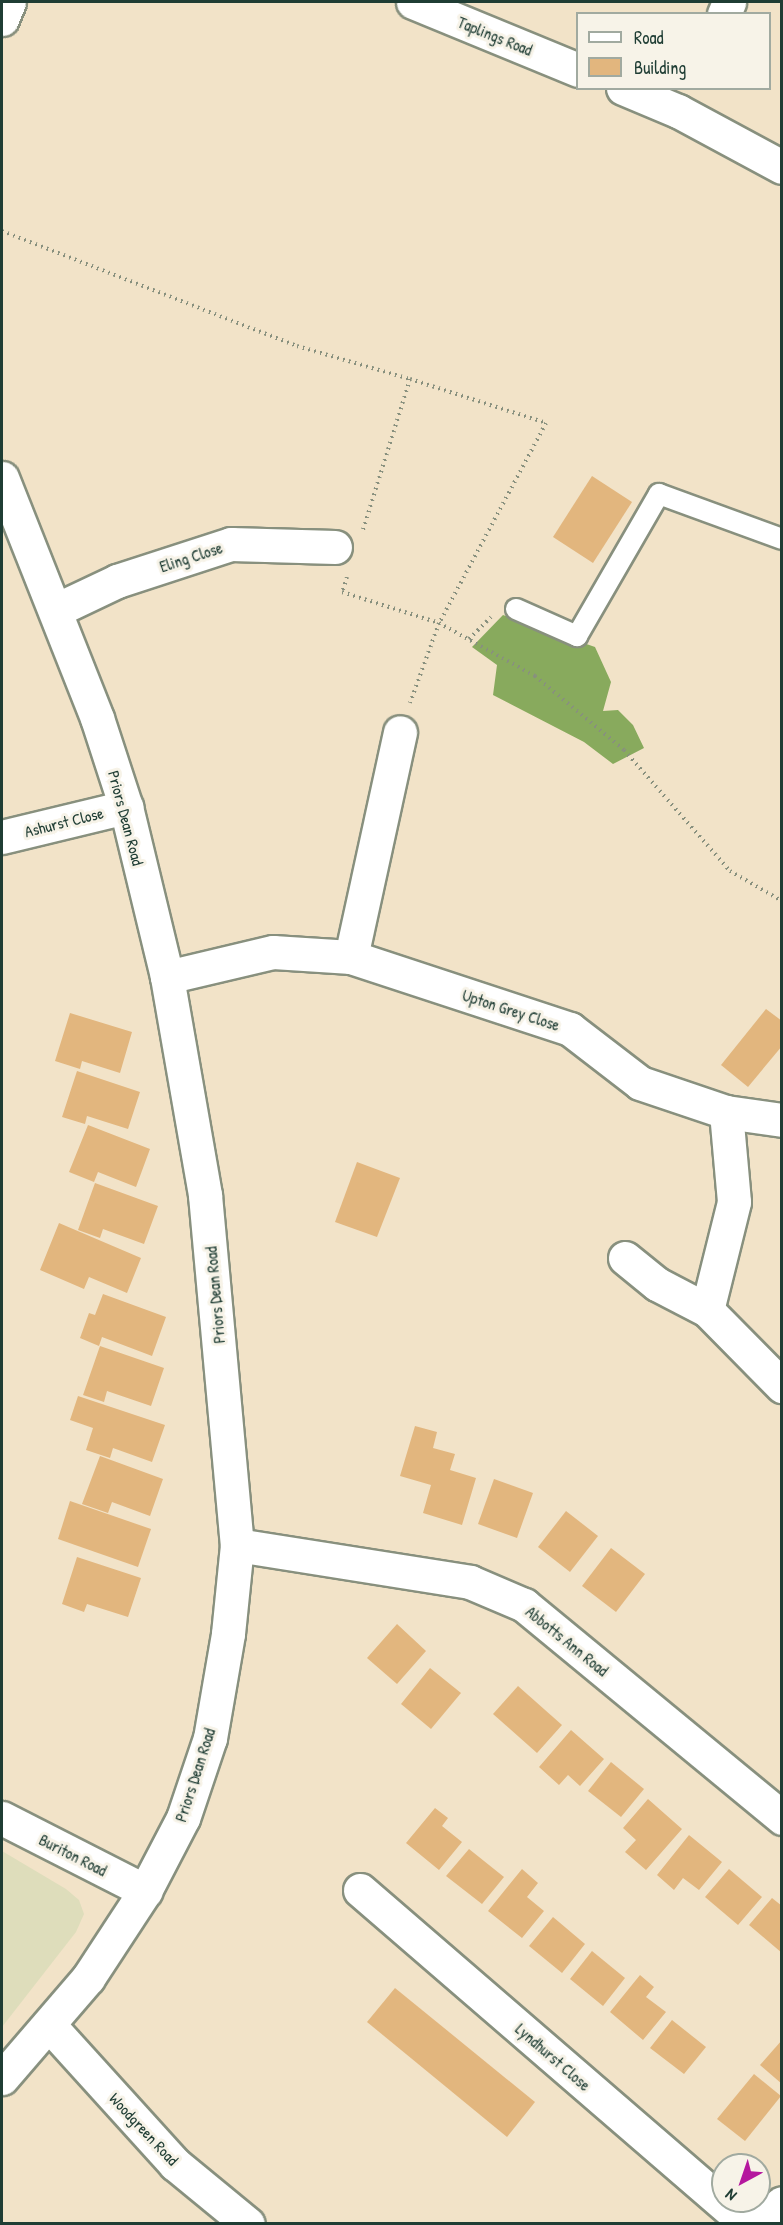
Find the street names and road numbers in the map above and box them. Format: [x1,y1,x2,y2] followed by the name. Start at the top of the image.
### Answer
[455,12,535,60] street label: Taplings Road
[157,538,225,576] street label: Eling Close
[104,769,148,867] street label: Priors Dean Road
[23,803,105,841] street label: Ashurst Close
[460,985,562,1035] street label: Upton Grey Close
[201,1246,229,1344] street label: Priors Dean Road
[522,1602,612,1680] street label: Abbotts Ann Road
[171,1726,219,1824] street label: Priors Dean Road
[36,1830,110,1880] street label: Buriton Road
[512,2019,594,2095] street label: Lyndhurst Close
[106,2089,182,2169] street label: Woodgreen Road

